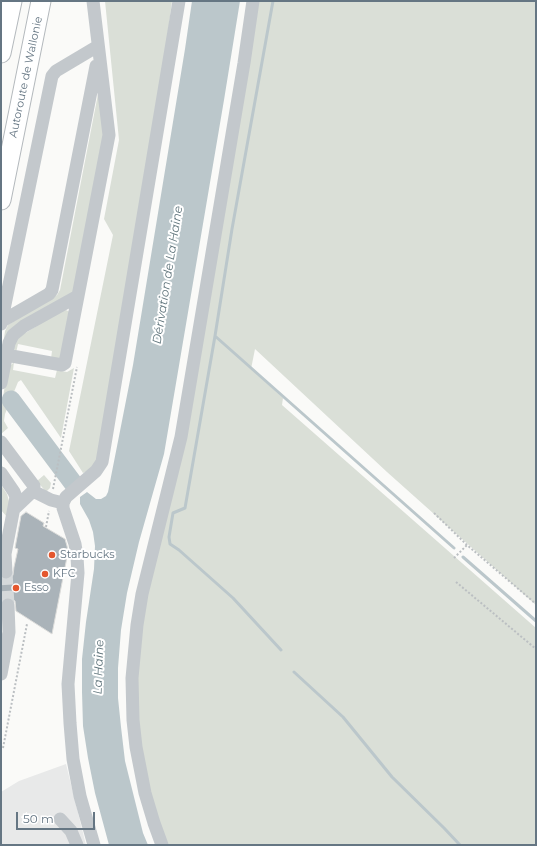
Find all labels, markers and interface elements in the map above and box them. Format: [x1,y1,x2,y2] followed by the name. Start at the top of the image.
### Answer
[7,15,45,139] street label: Autoroute de Wallonie
[150,205,186,345] water label: Dérivation de La Haine
[60,548,115,562] place label: Starbucks
[47,550,57,560] marker: Starbucks
[53,567,75,581] place label: KFC
[40,569,50,579] marker: KFC
[24,581,49,595] place label: Esso
[11,583,21,593] marker: Esso
[91,639,107,695] water label: La Haine
[18,804,97,830] scale bar
[23,811,54,826] text: 50 m

